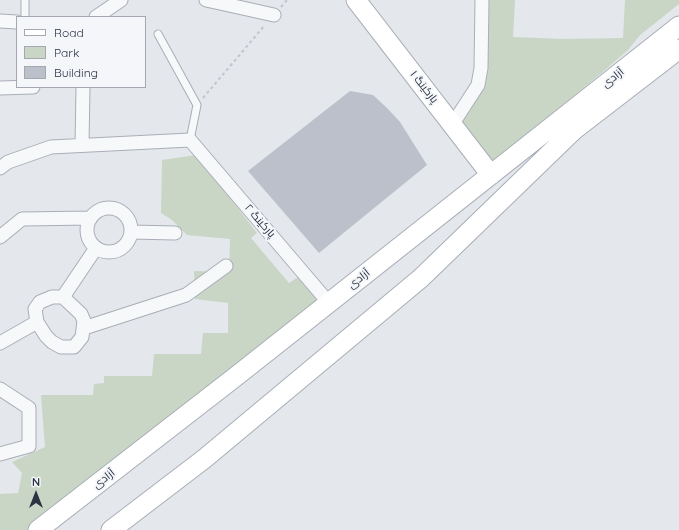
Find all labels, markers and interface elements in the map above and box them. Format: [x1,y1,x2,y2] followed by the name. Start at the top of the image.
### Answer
[16,16,146,88] legend
[54,25,84,40] text: Road
[54,45,79,60] text: Park
[54,65,98,80] text: Building
[599,65,627,91] street label: آزادی
[407,68,441,106] street label: پارکینگ ۱
[242,201,278,241] street label: پارکینگ ۲
[345,266,373,292] street label: آزادی
[90,466,118,492] street label: آزادی
[16,474,56,514] north arrow
[32,475,40,489] text: N

